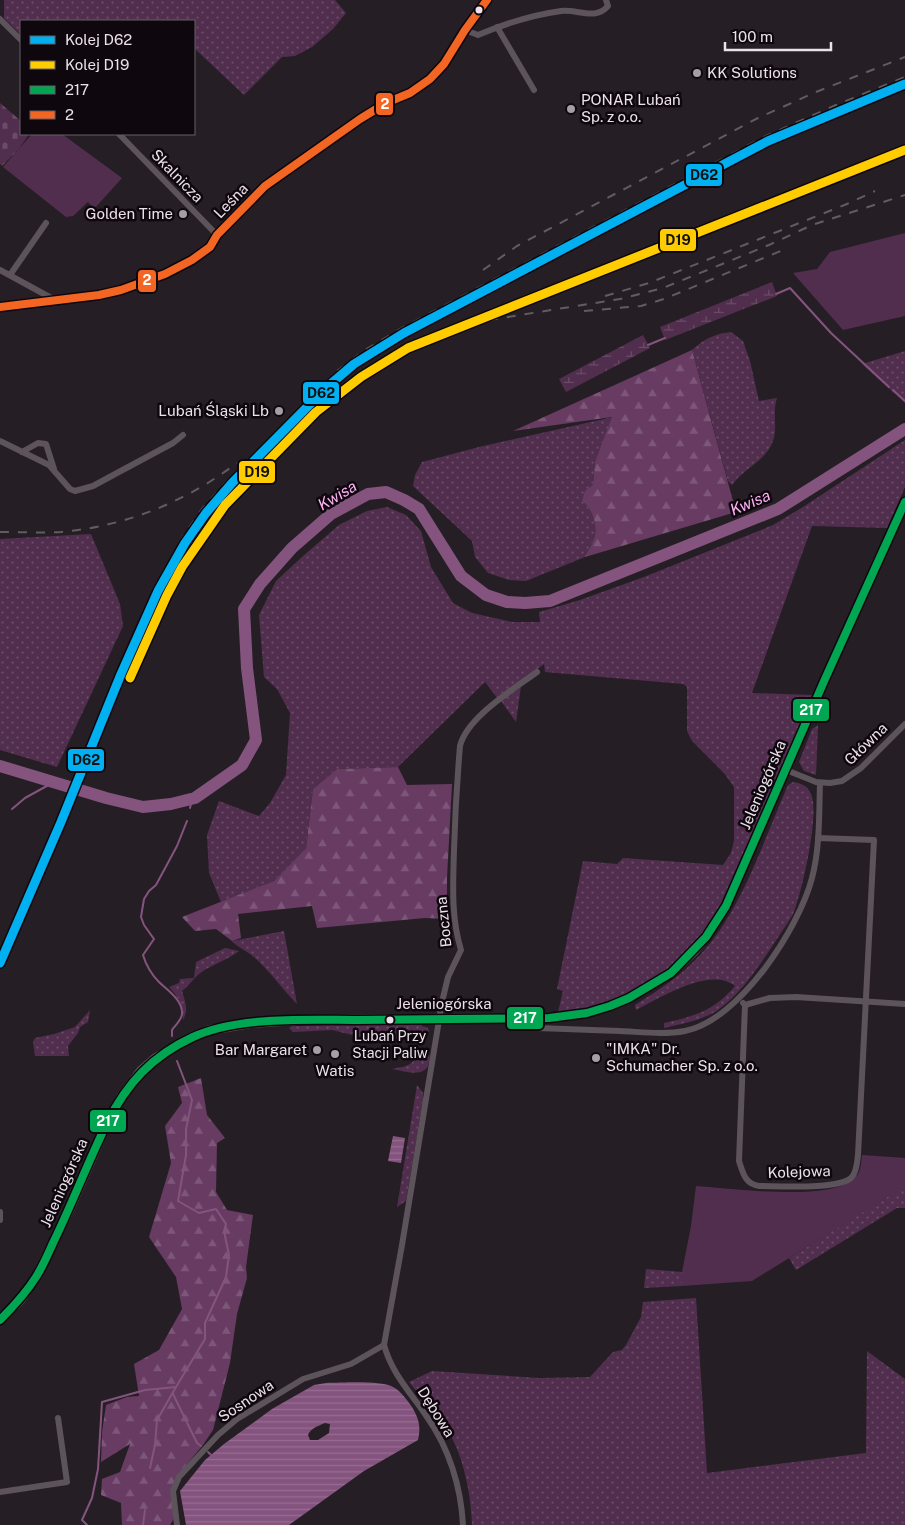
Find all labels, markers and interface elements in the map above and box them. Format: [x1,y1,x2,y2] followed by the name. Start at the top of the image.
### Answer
[474,5,484,15] unlabelled marker
[20,20,195,135] legend
[725,20,831,52] scale bar
[732,28,773,45] text: 100 m
[65,31,132,48] text: Kolej D62
[65,56,129,73] text: Kolej D19
[707,64,797,81] place label: KK Solutions
[691,67,703,79] marker: KK Solutions
[65,81,89,98] text: 217
[581,91,681,125] place label: PONAR Lubań Sp. z o.o.
[375,92,394,116] line badge: 2
[381,96,390,112] text: 2
[565,103,577,115] marker: PONAR Lubań Sp. z o.o.
[65,106,74,123] text: 2
[148,146,207,206] street label: Skalnicza
[685,163,723,187] line badge: D62
[690,167,718,183] text: D62
[210,180,251,221] street label: Leśna
[85,205,173,222] place label: Golden Time
[177,208,189,220] marker: Golden Time
[659,228,697,252] line badge: D19
[665,232,691,248] text: D19
[137,269,157,293] line badge: 2
[143,272,152,288] text: 2
[302,381,340,405] line badge: D62
[307,385,335,401] text: D62
[158,401,269,419] place label: Lubań Śląski Lb
[273,405,285,417] marker: Lubań Śląski Lb
[238,460,276,484] line badge: D19
[244,464,270,480] text: D19
[314,476,360,514] water label: Kwisa
[727,486,773,519] water label: Kwisa
[792,698,830,722] line badge: 217
[799,702,823,718] text: 217
[841,719,891,768] street label: Główna
[736,738,789,832] street label: Jeleniogórska
[67,748,105,772] line badge: D62
[72,752,100,768] text: D62
[432,896,455,948] street label: Boczna
[396,995,492,1012] street label: Jeleniogórska
[506,1006,544,1030] line badge: 217
[513,1010,537,1026] text: 217
[385,1015,395,1025] marker: Lubań Przy Stacji Paliw
[352,1028,428,1061] place label: Lubań Przy Stacji Paliw
[606,1040,758,1074] place label: "IMKA" Dr. Schumacher Sp. z o.o.
[215,1041,307,1058] place label: Bar Margaret
[311,1044,323,1056] marker: Bar Margaret
[329,1048,341,1060] marker: Watis
[590,1052,602,1064] marker: "IMKA" Dr. Schumacher Sp. z o.o.
[316,1062,354,1079] place label: Watis
[89,1109,127,1133] line badge: 217
[96,1113,120,1129] text: 217
[36,1136,91,1230] street label: Jeleniogórska
[767,1162,831,1181] street label: Kolejowa
[215,1376,277,1425] street label: Sosnowa
[414,1383,458,1440] street label: Dębowa

